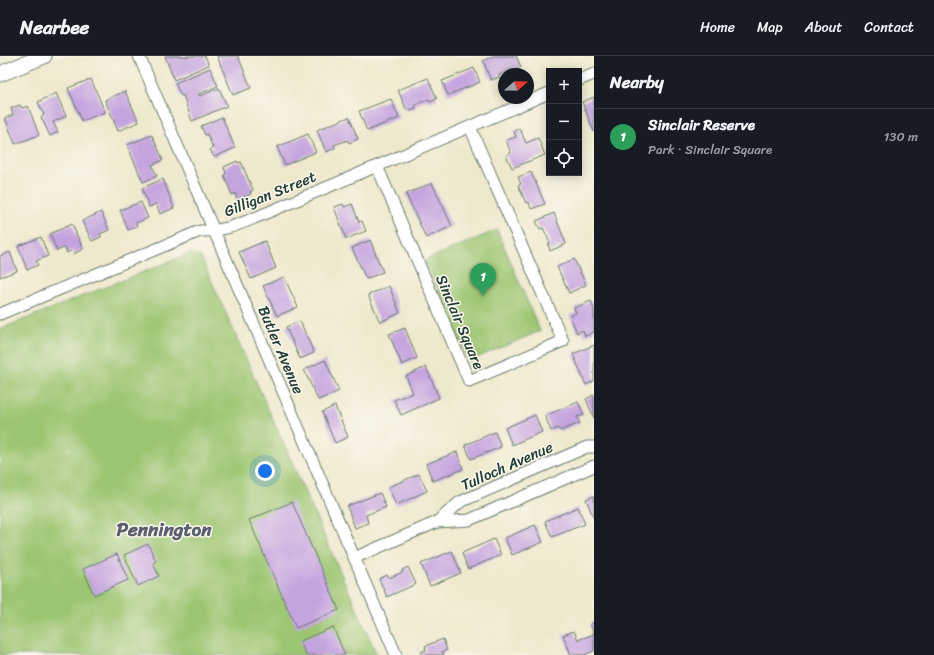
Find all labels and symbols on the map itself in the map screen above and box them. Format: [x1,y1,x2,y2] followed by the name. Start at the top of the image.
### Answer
[498,68,534,104] north arrow
[220,164,320,224] street label: Gilligan Street
[470,263,496,296] pin: 1
[428,271,492,373] street label: Sinclair Square
[251,302,311,399] street label: Butler Avenue
[457,434,557,498] street label: Tulloch Avenue
[255,461,275,481] your location
[117,513,212,546] district label: Pennington

